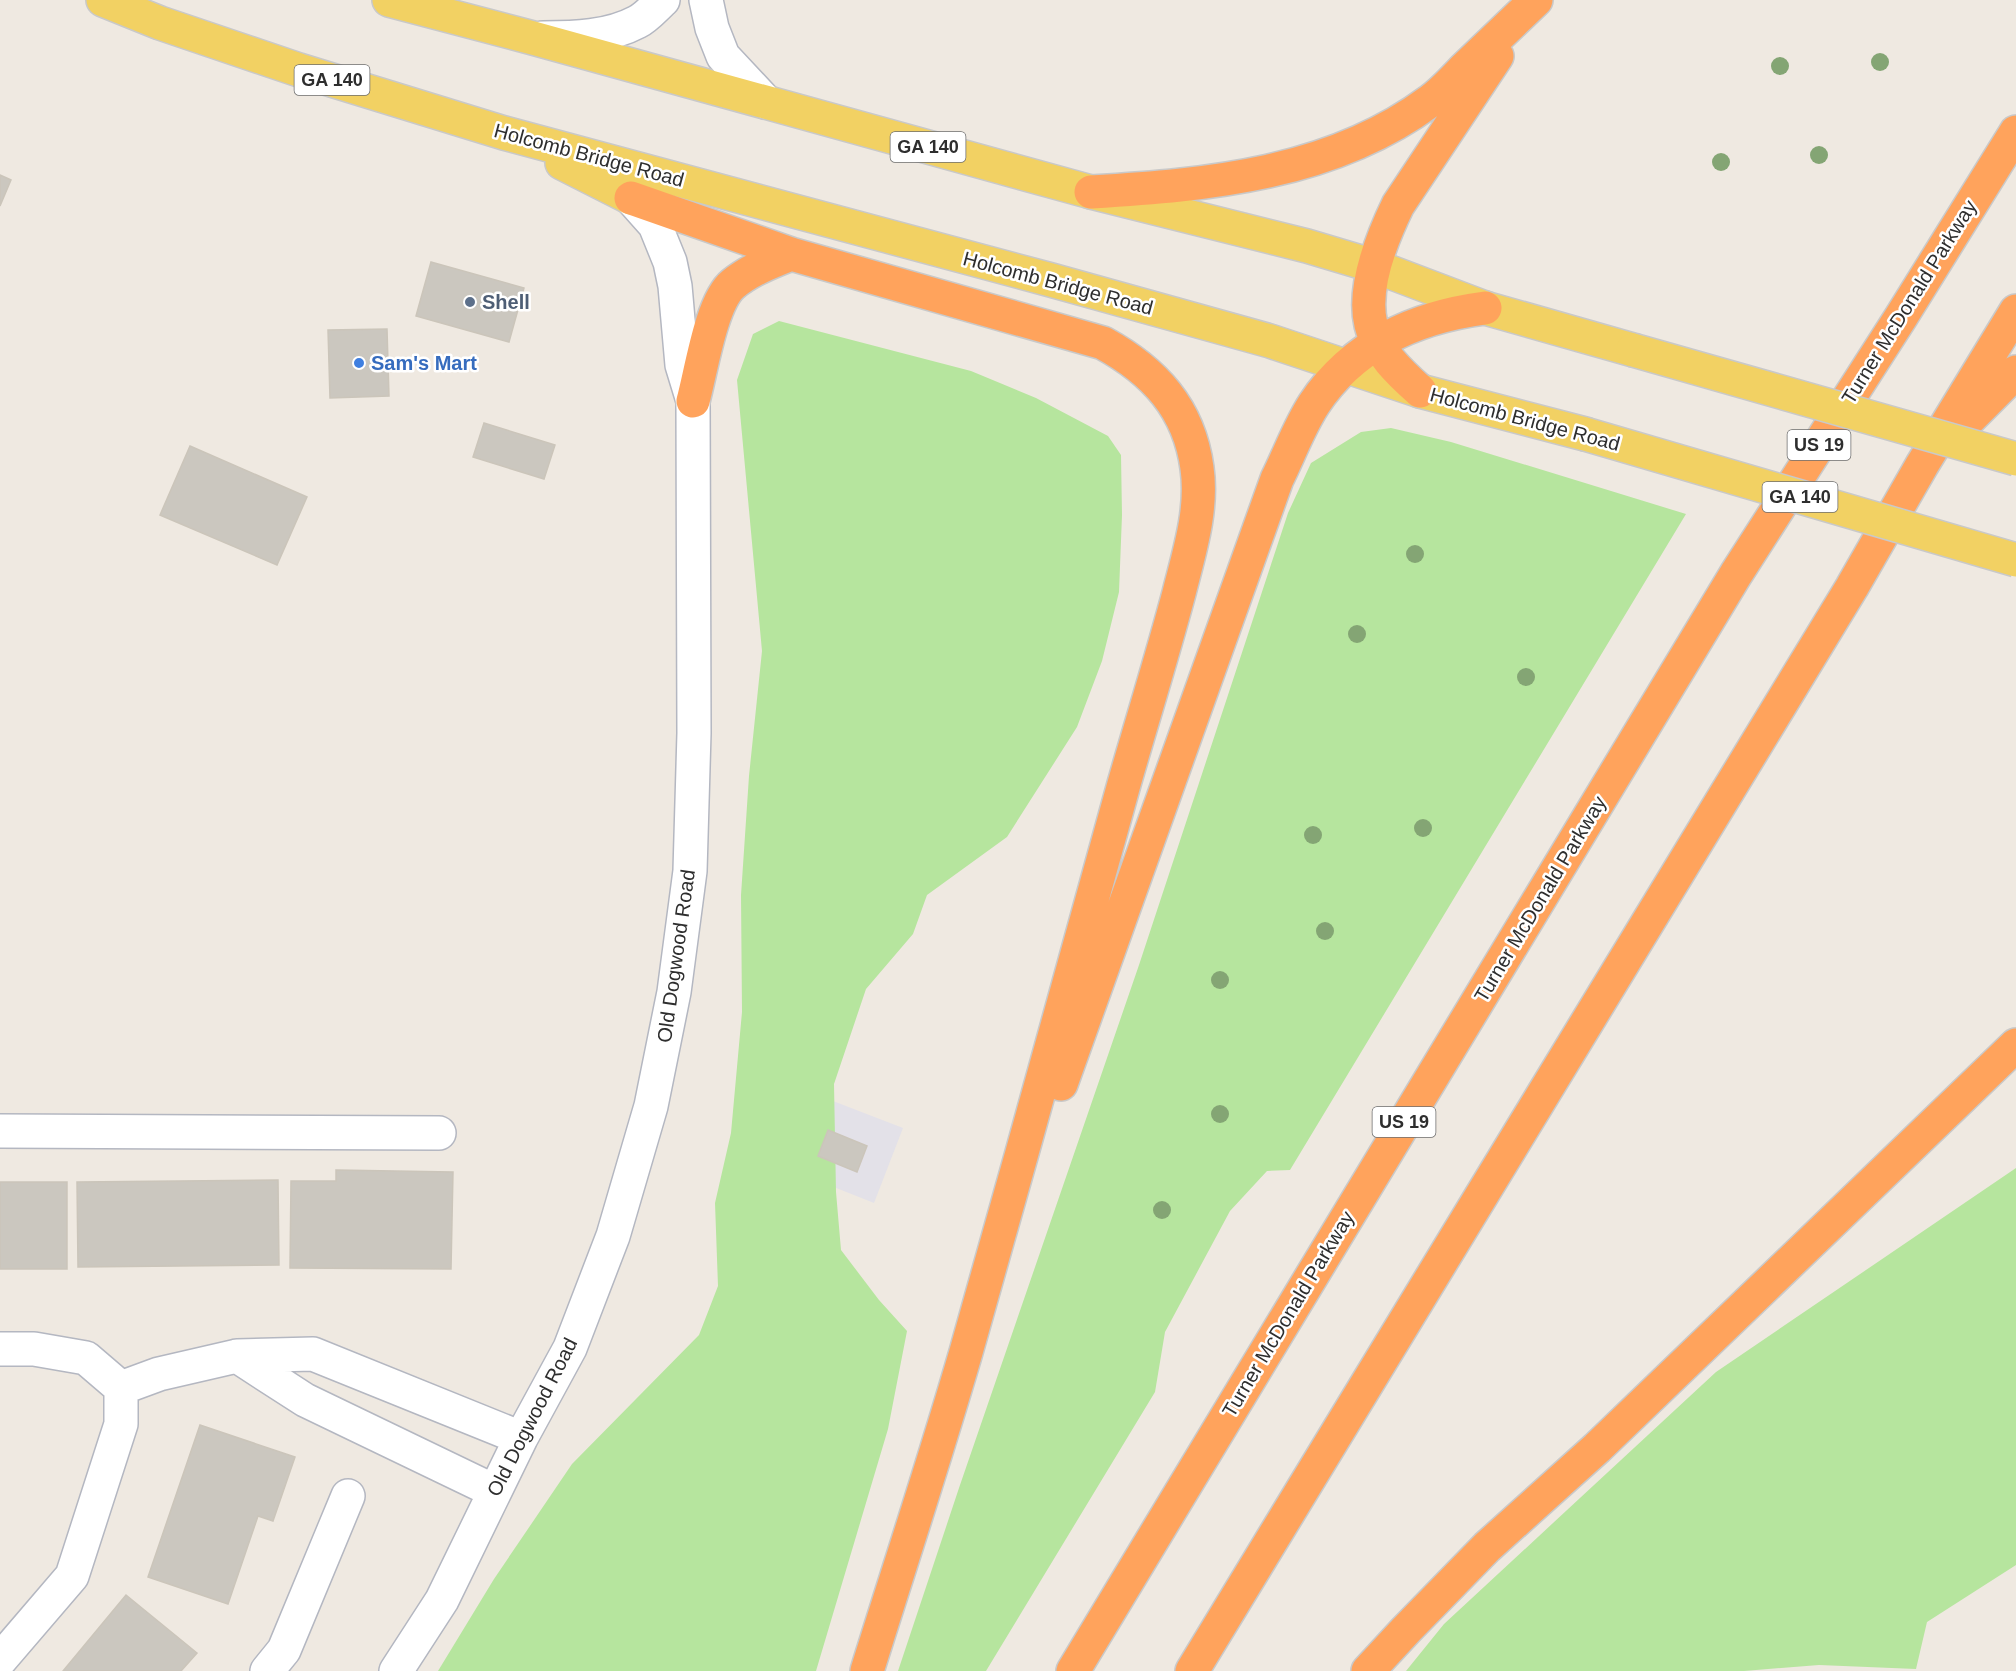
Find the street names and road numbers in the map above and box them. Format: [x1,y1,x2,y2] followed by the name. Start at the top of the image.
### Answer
[294,65,370,95] road number: GA 140
[492,119,686,191] street label: Holcomb Bridge Road
[890,132,966,162] road number: GA 140
[1837,196,1981,408] street label: Turner McDonald Parkway
[961,247,1155,319] street label: Holcomb Bridge Road
[1428,383,1622,455] street label: Holcomb Bridge Road
[1788,430,1850,460] road number: US 19
[1762,482,1838,512] road number: GA 140
[1470,792,1610,1006] street label: Turner McDonald Parkway
[653,868,699,1044] street label: Old Dogwood Road
[1372,1107,1436,1137] road number: US 19
[1218,1207,1358,1421] street label: Turner McDonald Parkway
[483,1334,581,1500] street label: Old Dogwood Road

